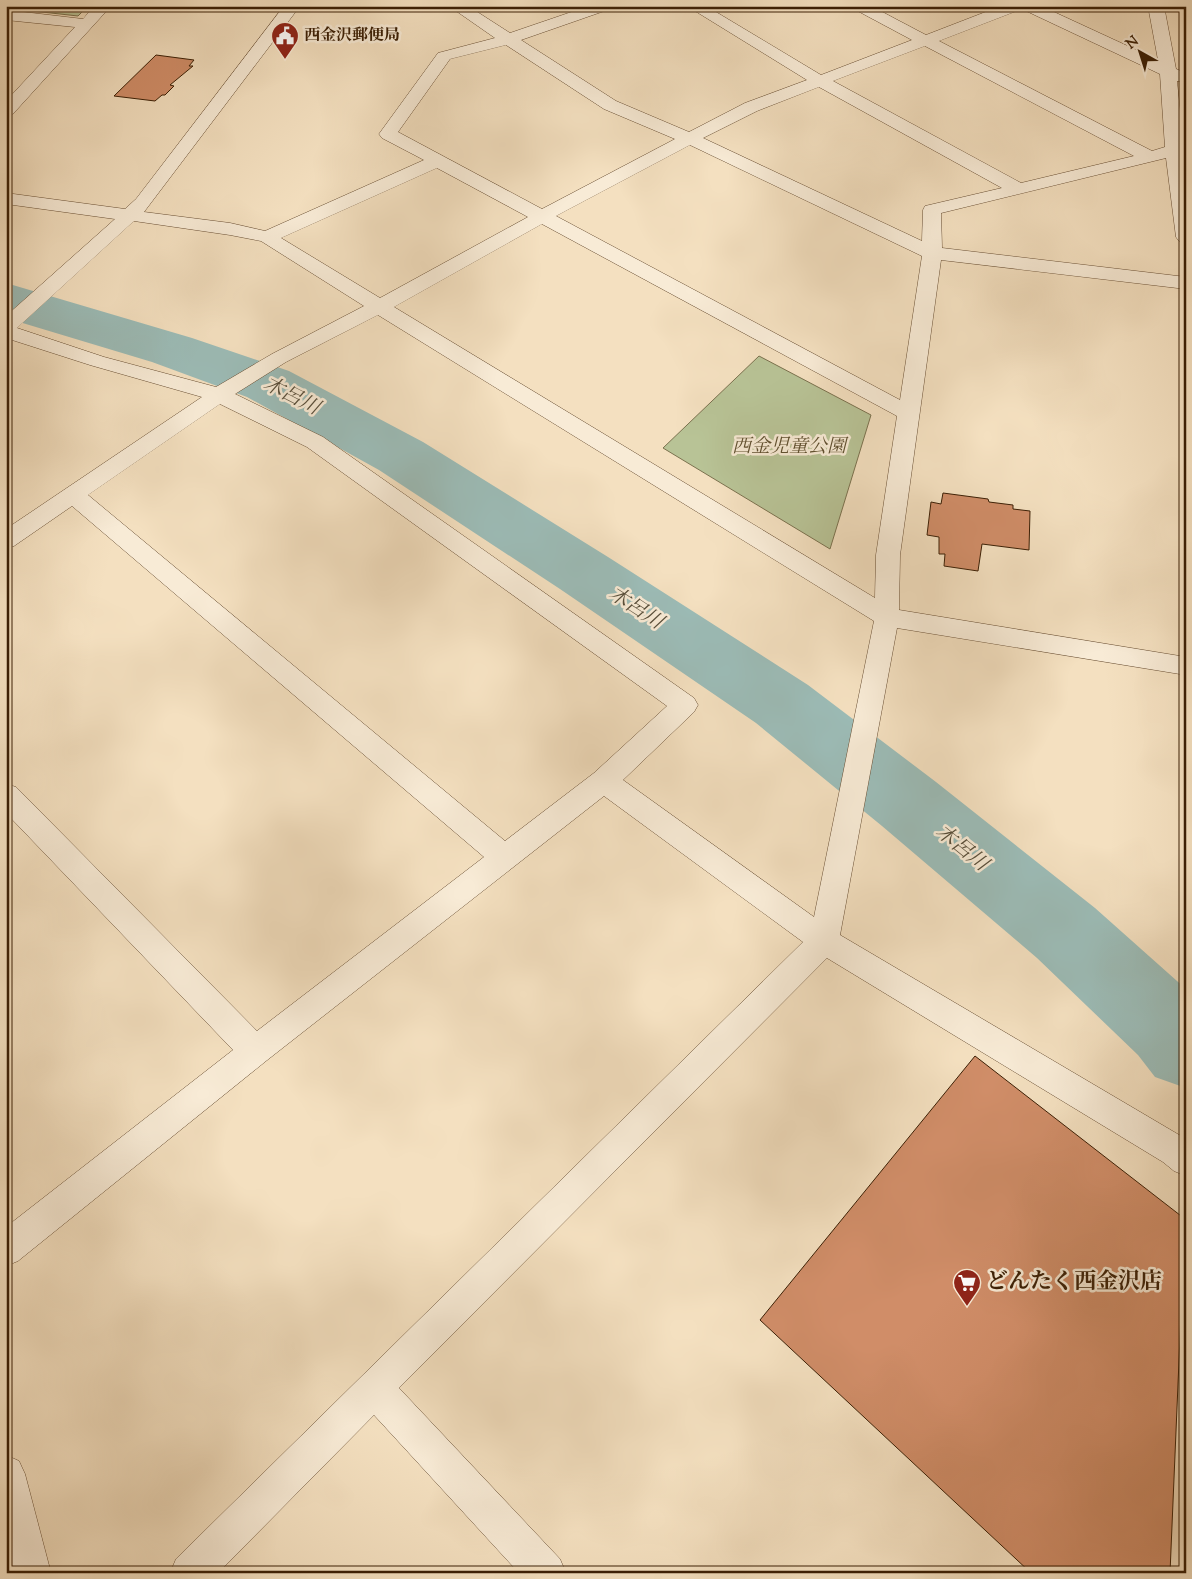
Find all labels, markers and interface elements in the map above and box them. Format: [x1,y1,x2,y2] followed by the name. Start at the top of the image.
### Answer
[270,21,300,60] public building icon: 西金沢郵便局
[304,25,400,48] place label: 西金沢郵便局
[1114,28,1164,78] north arrow
[1122,32,1144,55] text: N
[258,370,326,424] water label: 木呂川
[732,434,849,461] park label: 西金児童公園
[602,581,670,639] water label: 木呂川
[929,819,995,880] water label: 木呂川
[986,1267,1162,1299] place label: どんたく西金沢店
[952,1268,982,1307] supermarket icon: どんたく西金沢店

